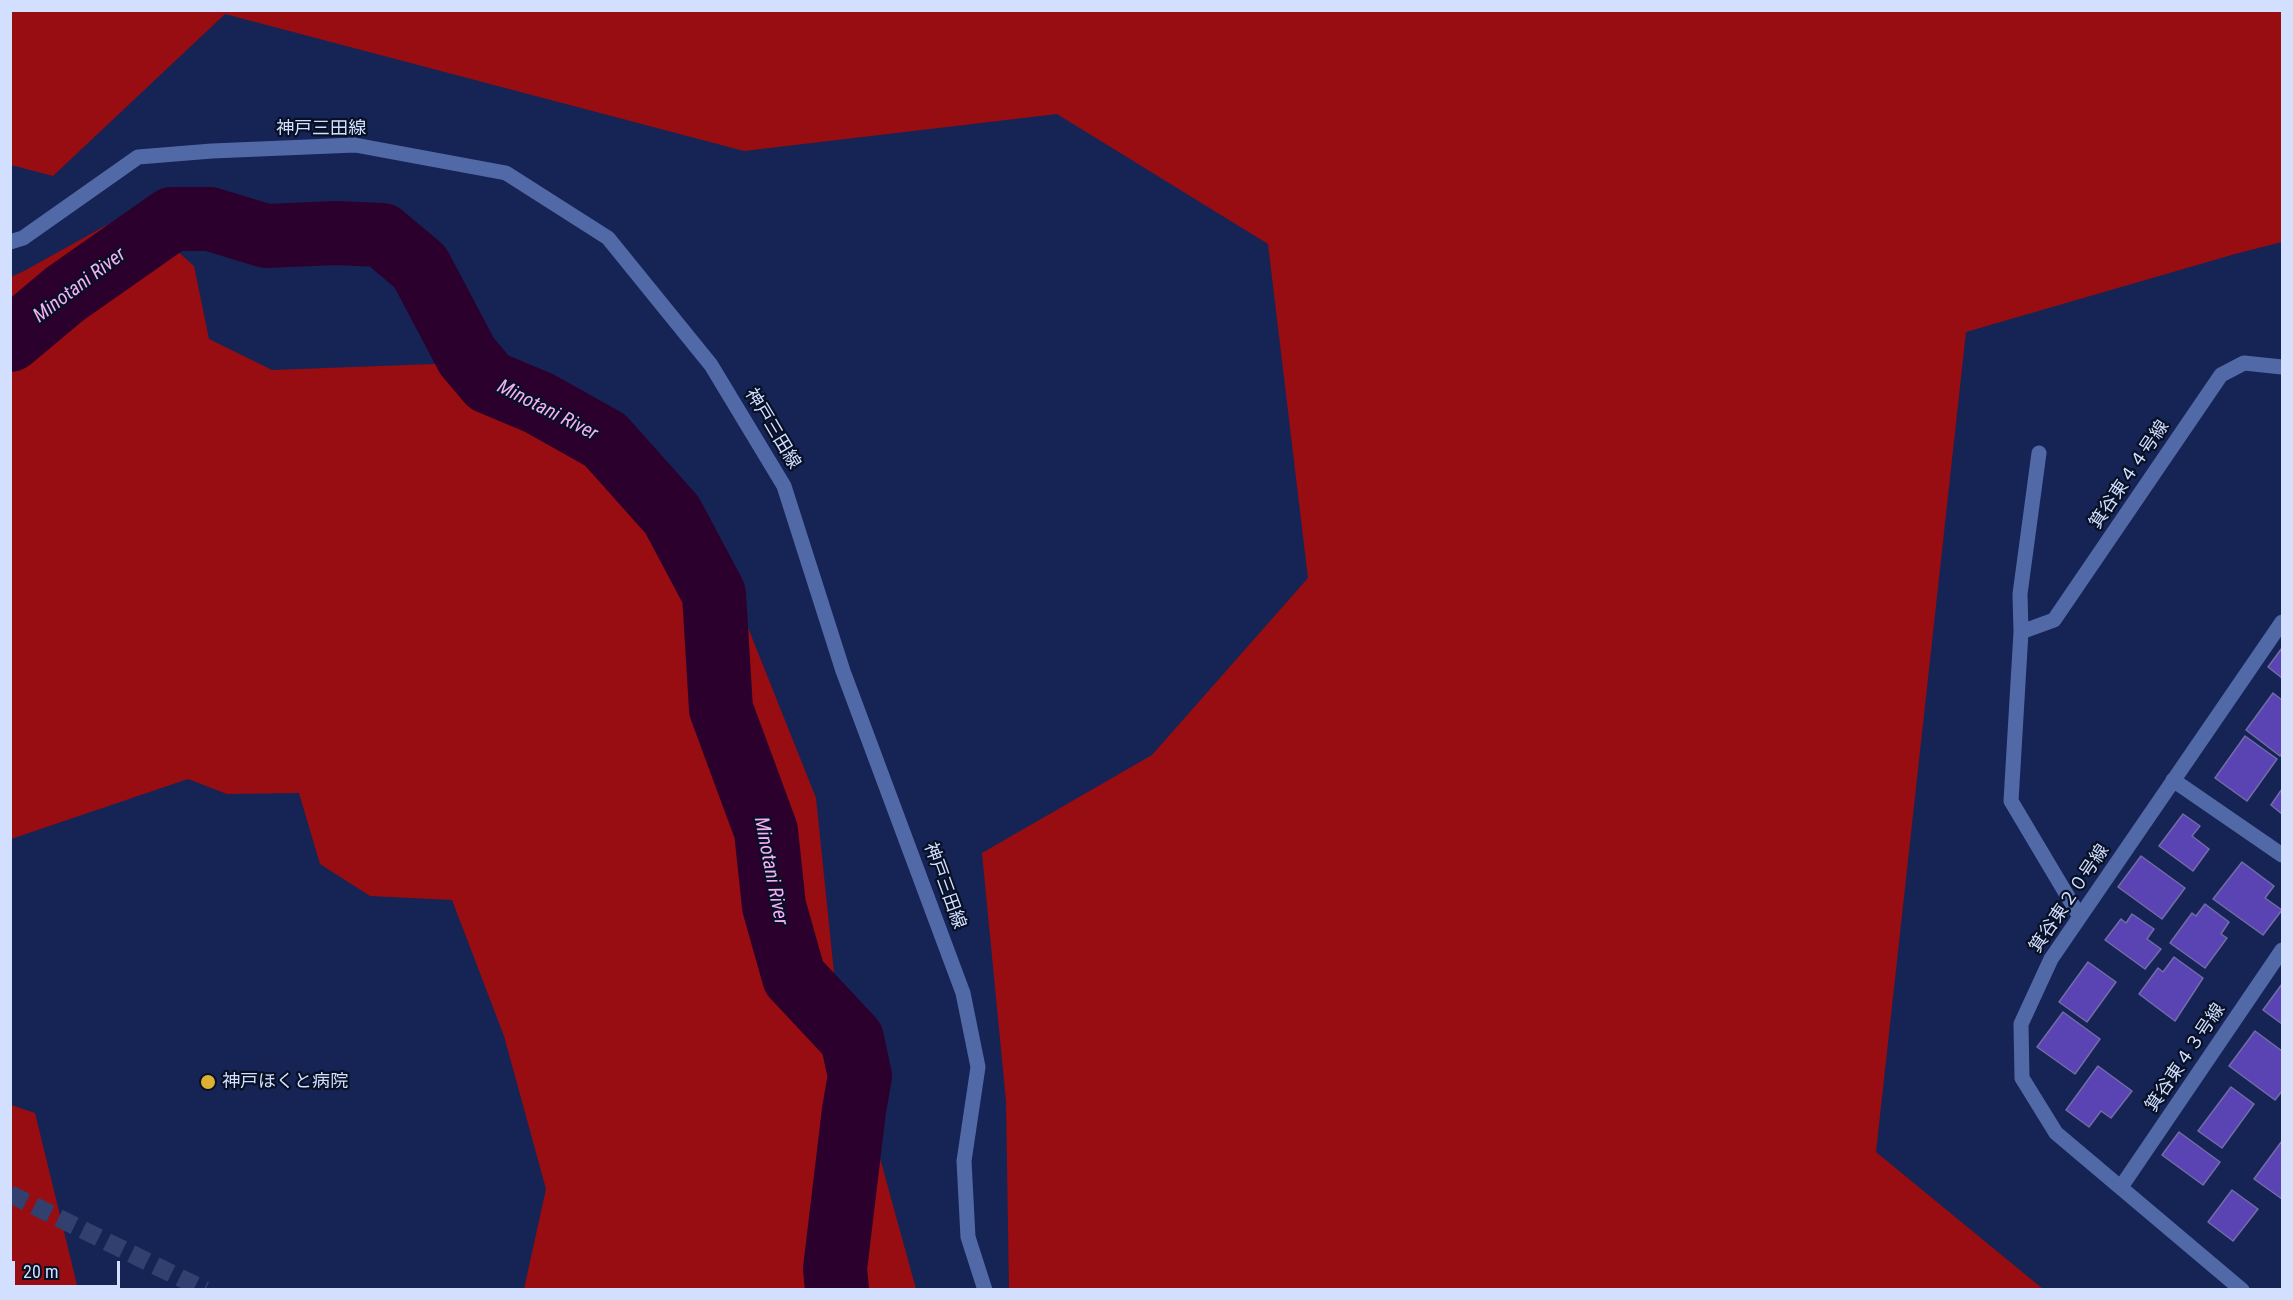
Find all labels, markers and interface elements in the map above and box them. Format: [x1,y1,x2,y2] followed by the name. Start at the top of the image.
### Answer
[276,118,366,140] street label: 神戸三田線
[29,243,131,329] water label: Minotani River
[493,375,601,447] water label: Minotani River
[740,385,804,473] street label: 神戸三田線
[2086,417,2174,533] street label: 箕谷東４４号線
[748,815,792,927] water label: Minotani River
[918,840,970,932] street label: 神戸三田線
[2026,841,2114,957] street label: 箕谷東２０号線
[2142,1000,2230,1116] street label: 箕谷東４３号線
[222,1071,348,1093] place label: 神戸ほくと病院
[199,1073,217,1091] marker: 神戸ほくと病院
[15,1249,123,1287] scale bar
[23,1261,58,1282] text: 20 m

